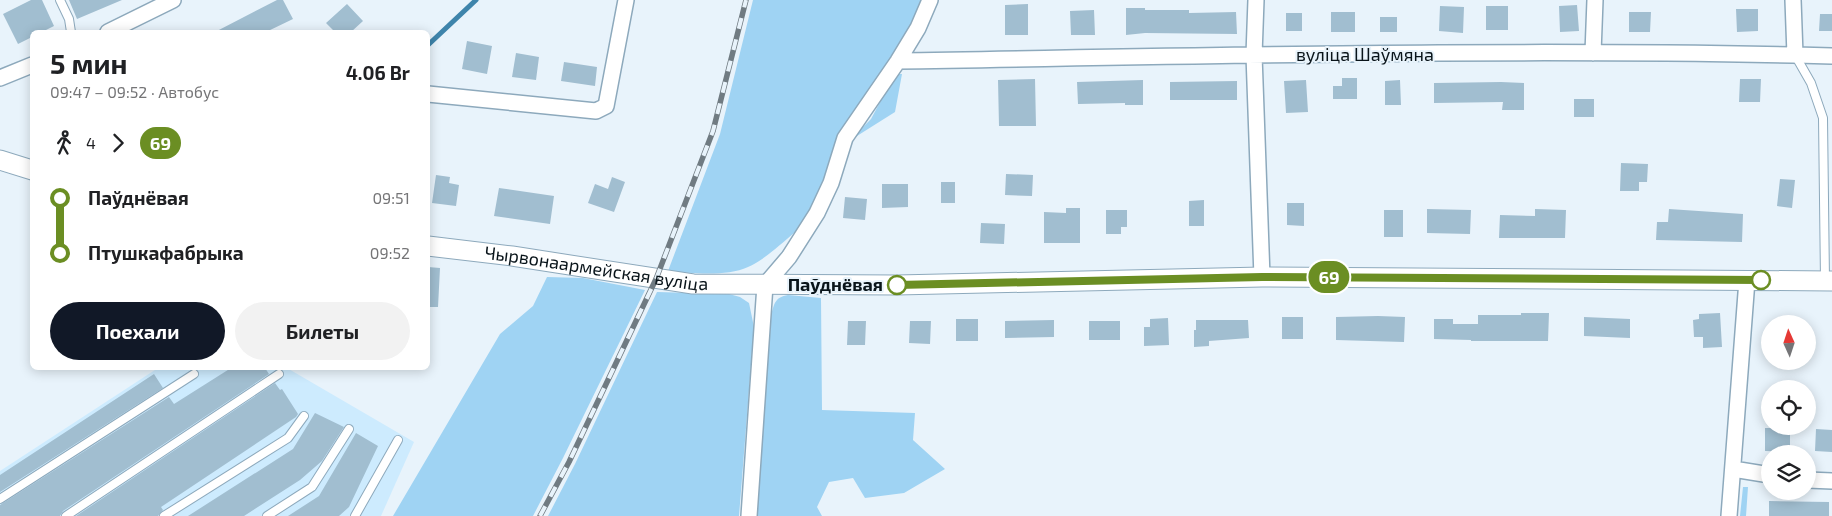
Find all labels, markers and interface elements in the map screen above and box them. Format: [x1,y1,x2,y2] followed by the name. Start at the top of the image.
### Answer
[1296,43,1434,65] street label: вуліца Шаўмяна
[50,46,128,80] text: 5 мин
[346,61,410,84] text: 4.06 Br
[50,82,219,101] text: 09:47 – 09:52 · Автобус
[50,129,78,157] icon: walk
[104,129,132,157] icon: forward
[150,132,171,154] text: 69
[86,133,96,152] text: 4
[88,186,189,209] text: Паўднёвая
[372,188,410,207] text: 09:51
[88,241,244,264] text: Птушкафабрыка
[483,241,708,295] street label: Чырвонаармейская вуліца
[370,243,410,262] text: 09:52
[1306,261,1352,293] line badge: 69
[1318,266,1340,288] text: 69
[1751,270,1771,290] unlabelled marker
[788,273,883,295] place label: Паўднёвая
[887,275,907,295] marker: Паўднёвая
[50,302,225,360] button: Поехали
[235,302,410,360] button: Билеты
[1761,315,1816,370] north arrow
[1761,315,1816,500] map controls
[1761,380,1816,435] button: locate
[1761,445,1816,500] button: layers

